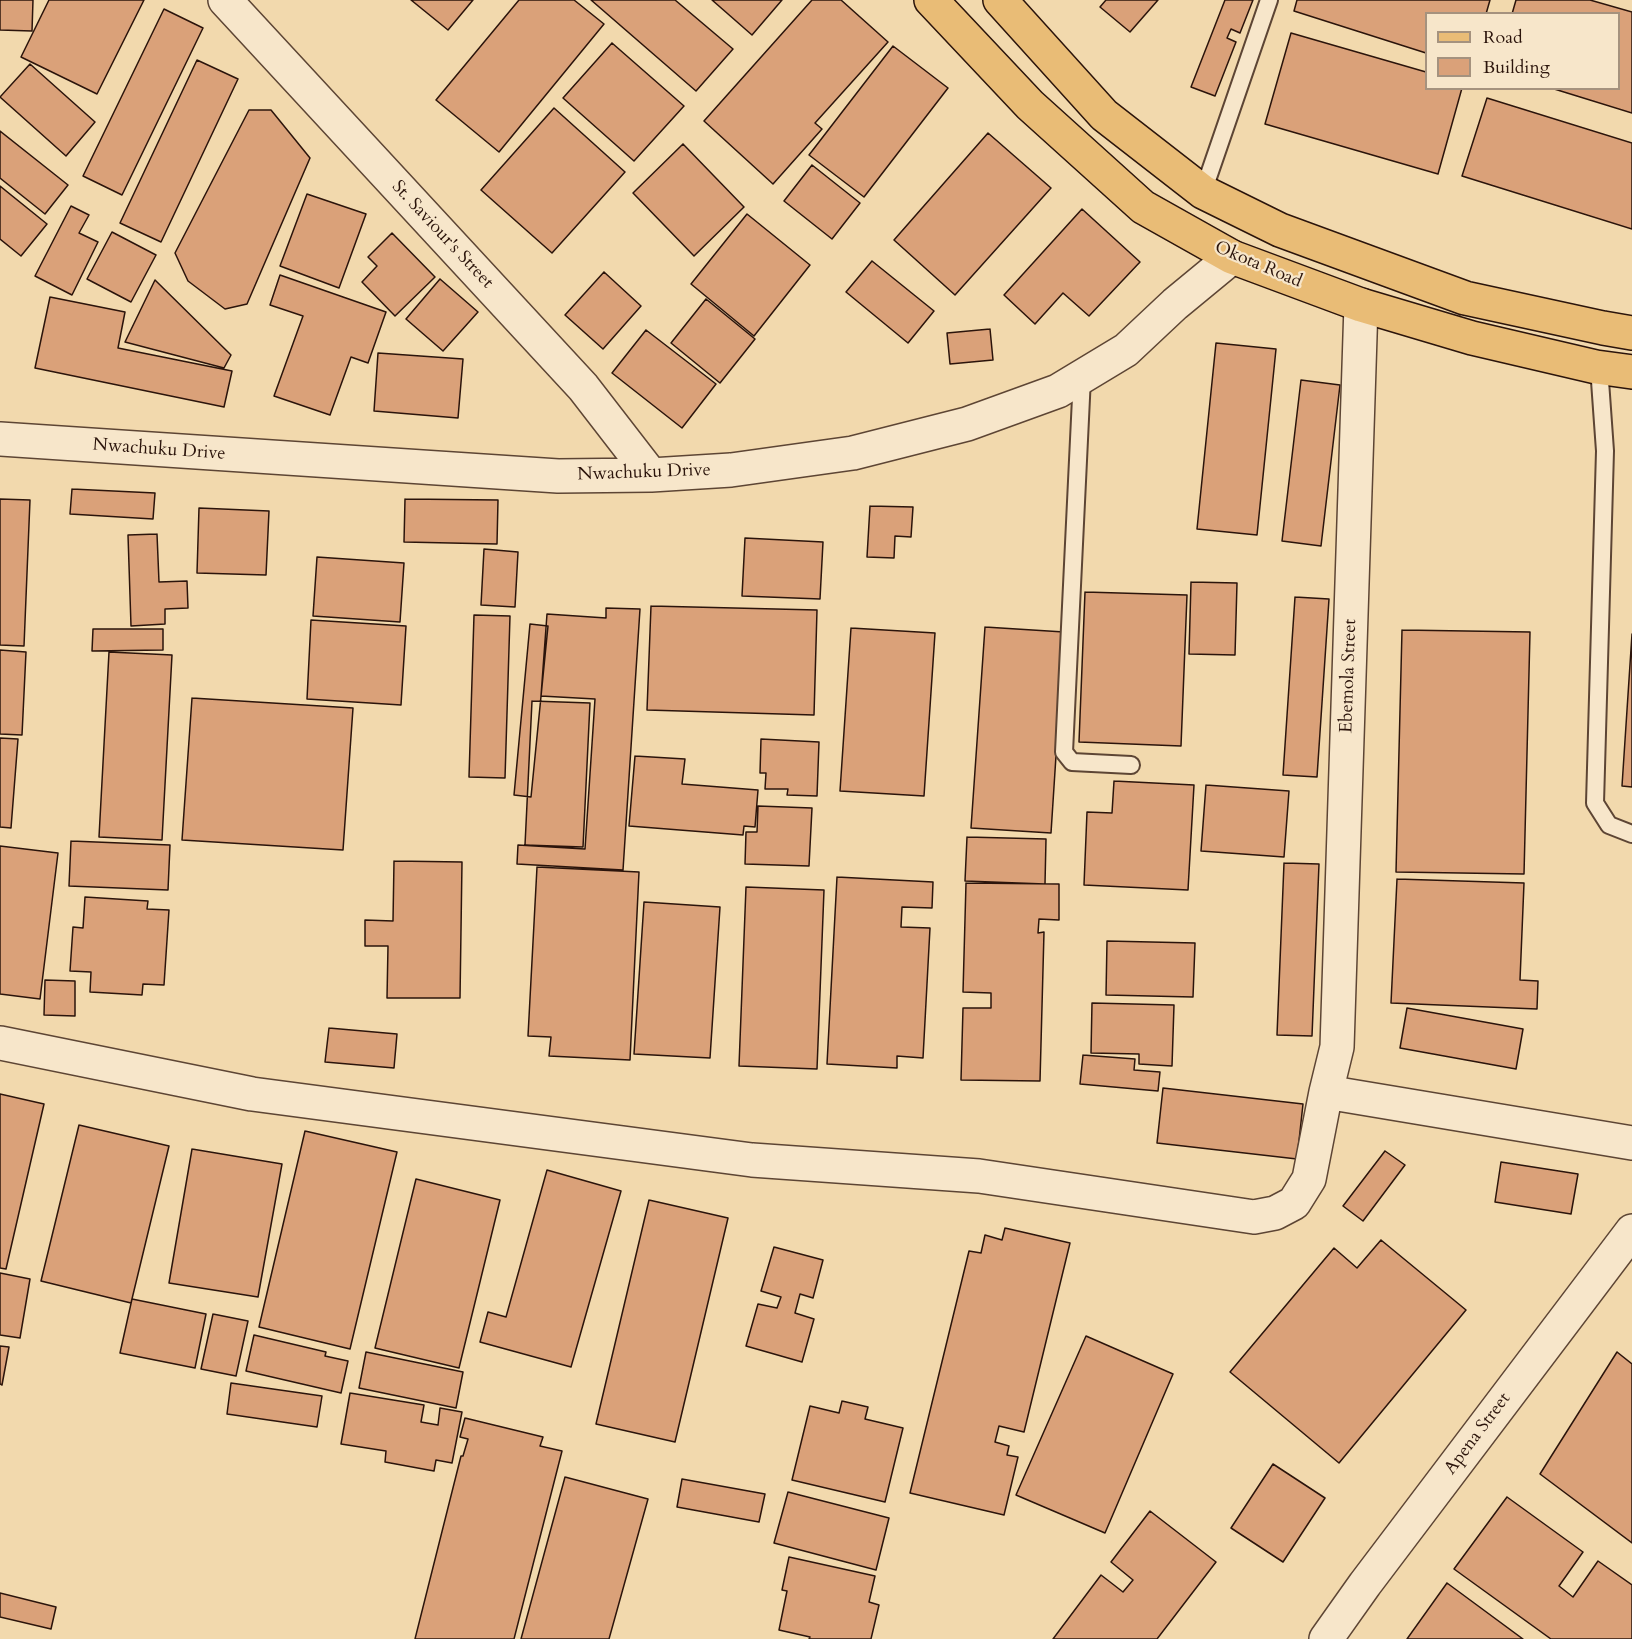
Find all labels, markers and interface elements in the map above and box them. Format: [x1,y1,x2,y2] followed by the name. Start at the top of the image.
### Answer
[1425,12,1620,90] legend
[1483,25,1523,50] text: Road
[1483,55,1550,80] text: Building
[387,177,497,293] street label: St. Saviour's Street
[1211,237,1305,293] street label: Okota Road
[92,435,226,465] street label: Nwachuku Drive
[577,460,711,486] street label: Nwachuku Drive
[1336,618,1362,734] street label: Ebemola Street
[1440,1389,1516,1479] street label: Apena Street

